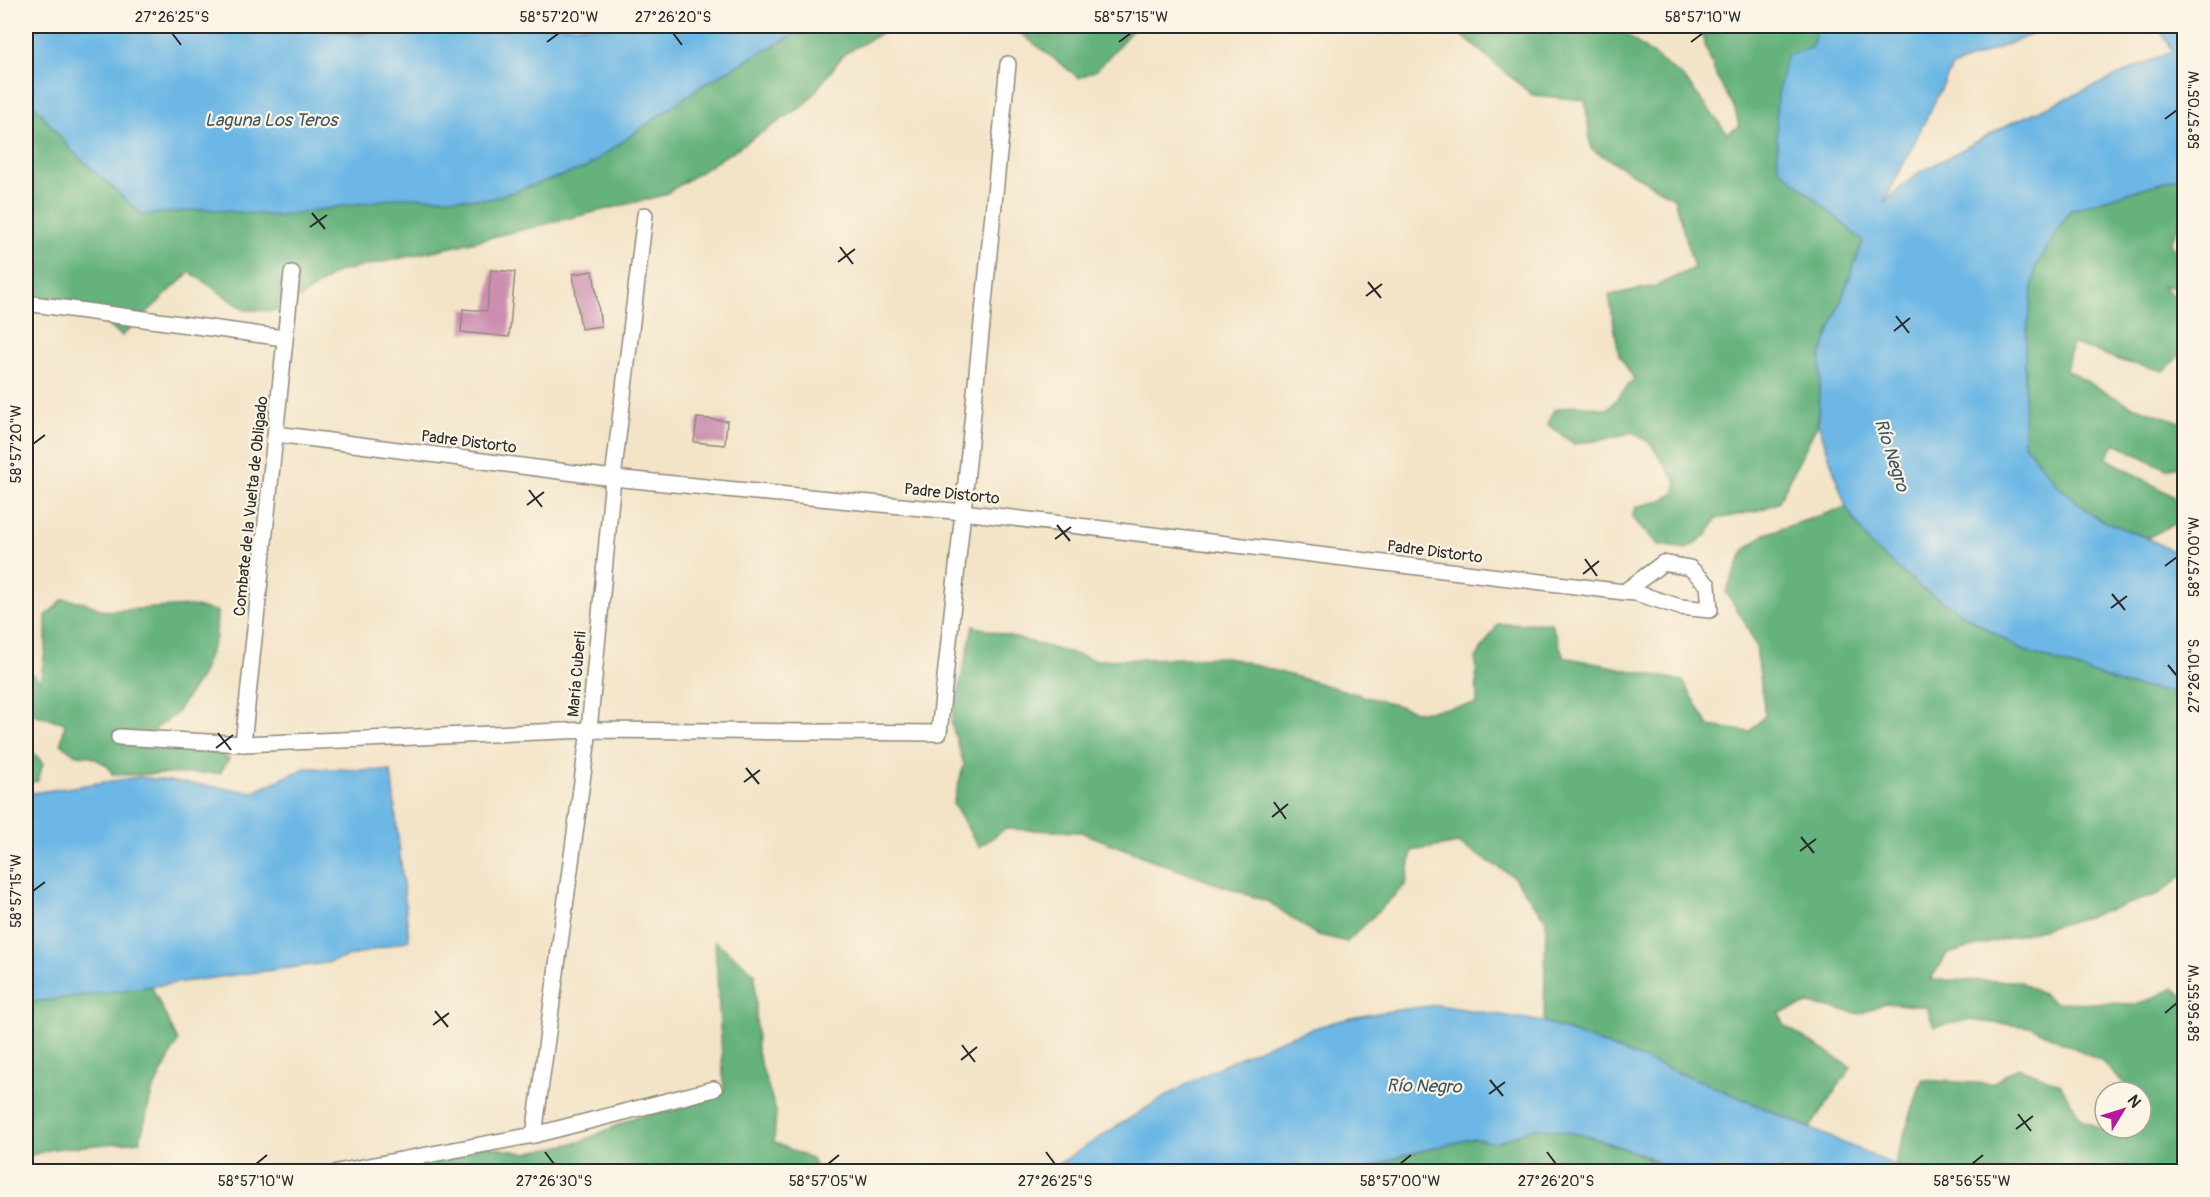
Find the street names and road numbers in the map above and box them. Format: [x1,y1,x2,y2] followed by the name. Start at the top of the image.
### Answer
[229,395,273,617] street label: Combate de la Vuelta de Obligado
[420,426,518,458] street label: Padre Distorto
[903,479,1001,509] street label: Padre Distorto
[1386,536,1484,568] street label: Padre Distorto
[563,630,591,718] street label: María Cuberli

